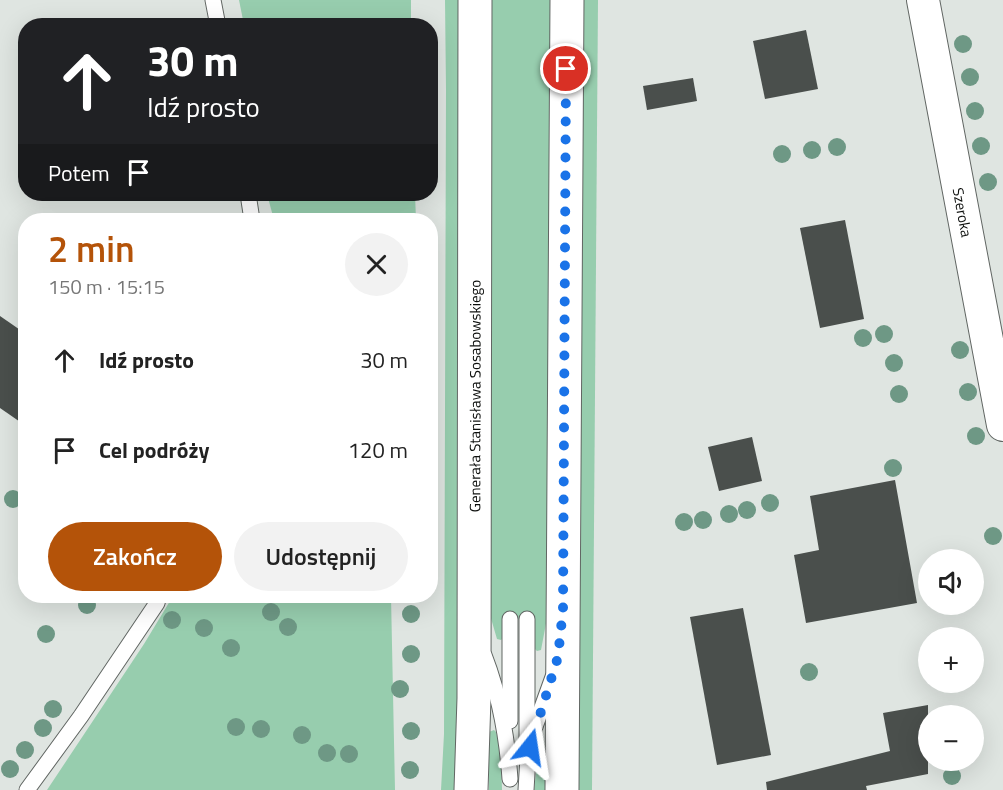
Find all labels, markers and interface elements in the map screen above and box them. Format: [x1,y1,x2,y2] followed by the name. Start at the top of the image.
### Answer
[147,28,239,92] text: 30 m
[48,42,126,120] icon: ahead
[540,43,591,94] pin
[549,52,582,85] icon: arrive
[147,86,260,127] text: Idź prosto
[48,156,110,190] text: Potem
[122,156,155,189] icon: arrive
[947,186,979,239] street label: Szeroka
[48,221,135,276] text: 2 min
[345,233,408,296] button: close
[48,271,165,302] text: 150 m · 15:15
[463,280,486,512] street label: Generała Stanisława Sosabowskiego
[99,343,194,377] text: Idź prosto
[360,343,408,377] text: 30 m
[48,344,81,377] icon: ahead
[99,433,209,467] text: Cel podróży
[348,433,408,467] text: 120 m
[48,434,81,467] icon: arrive
[48,522,222,591] button: Zakończ
[234,522,408,591] button: Udostępnij
[918,549,984,771] map controls
[918,549,984,615] button: sound
[918,627,984,693] button: +
[918,705,984,771] button: −
[498,715,562,779] position arrow

